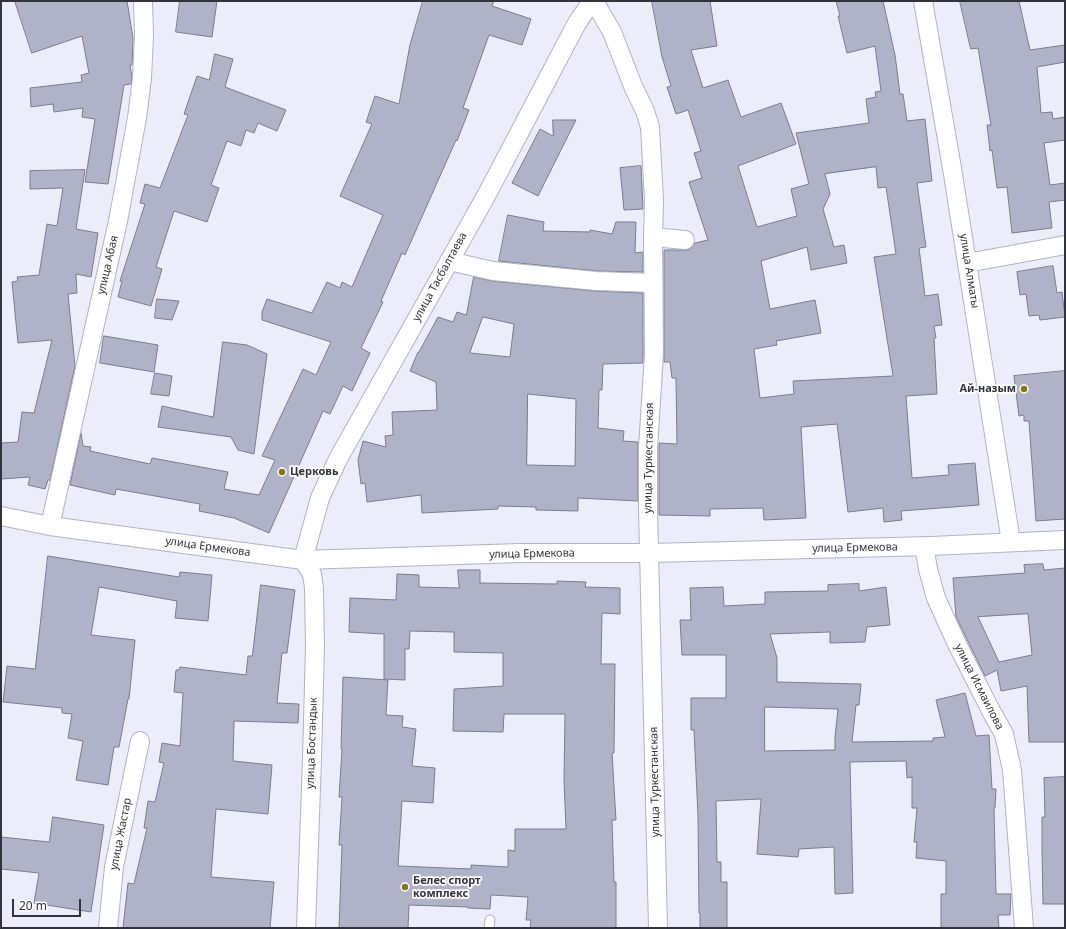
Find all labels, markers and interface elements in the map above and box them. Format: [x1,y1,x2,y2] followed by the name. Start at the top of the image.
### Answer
[410,230,470,324] street label: улица Тасбалтаева
[957,233,981,309] street label: улица Алматы
[95,234,121,296] street label: улица Абая
[959,382,1016,396] place label: Ай-назым
[1019,384,1029,394] marker: Ай-назым
[641,402,657,514] street label: улица Туркестанская
[290,465,338,479] place label: Церковь
[277,467,287,477] marker: Церковь
[165,534,251,560] street label: улица Ермекова
[812,541,898,555] street label: улица Ермекова
[489,547,575,561] street label: улица Ермекова
[952,642,1006,732] street label: улица Исмаилова
[304,697,320,789] street label: улица Бостандык
[647,726,663,838] street label: улица Туркестанская
[108,797,134,871] street label: улица Жастар
[413,874,481,900] place label: Белес спорт комплекс
[400,882,410,892] marker: Белес спорт комплекс
[14,891,83,917] scale bar
[19,897,47,914] text: 20 m

